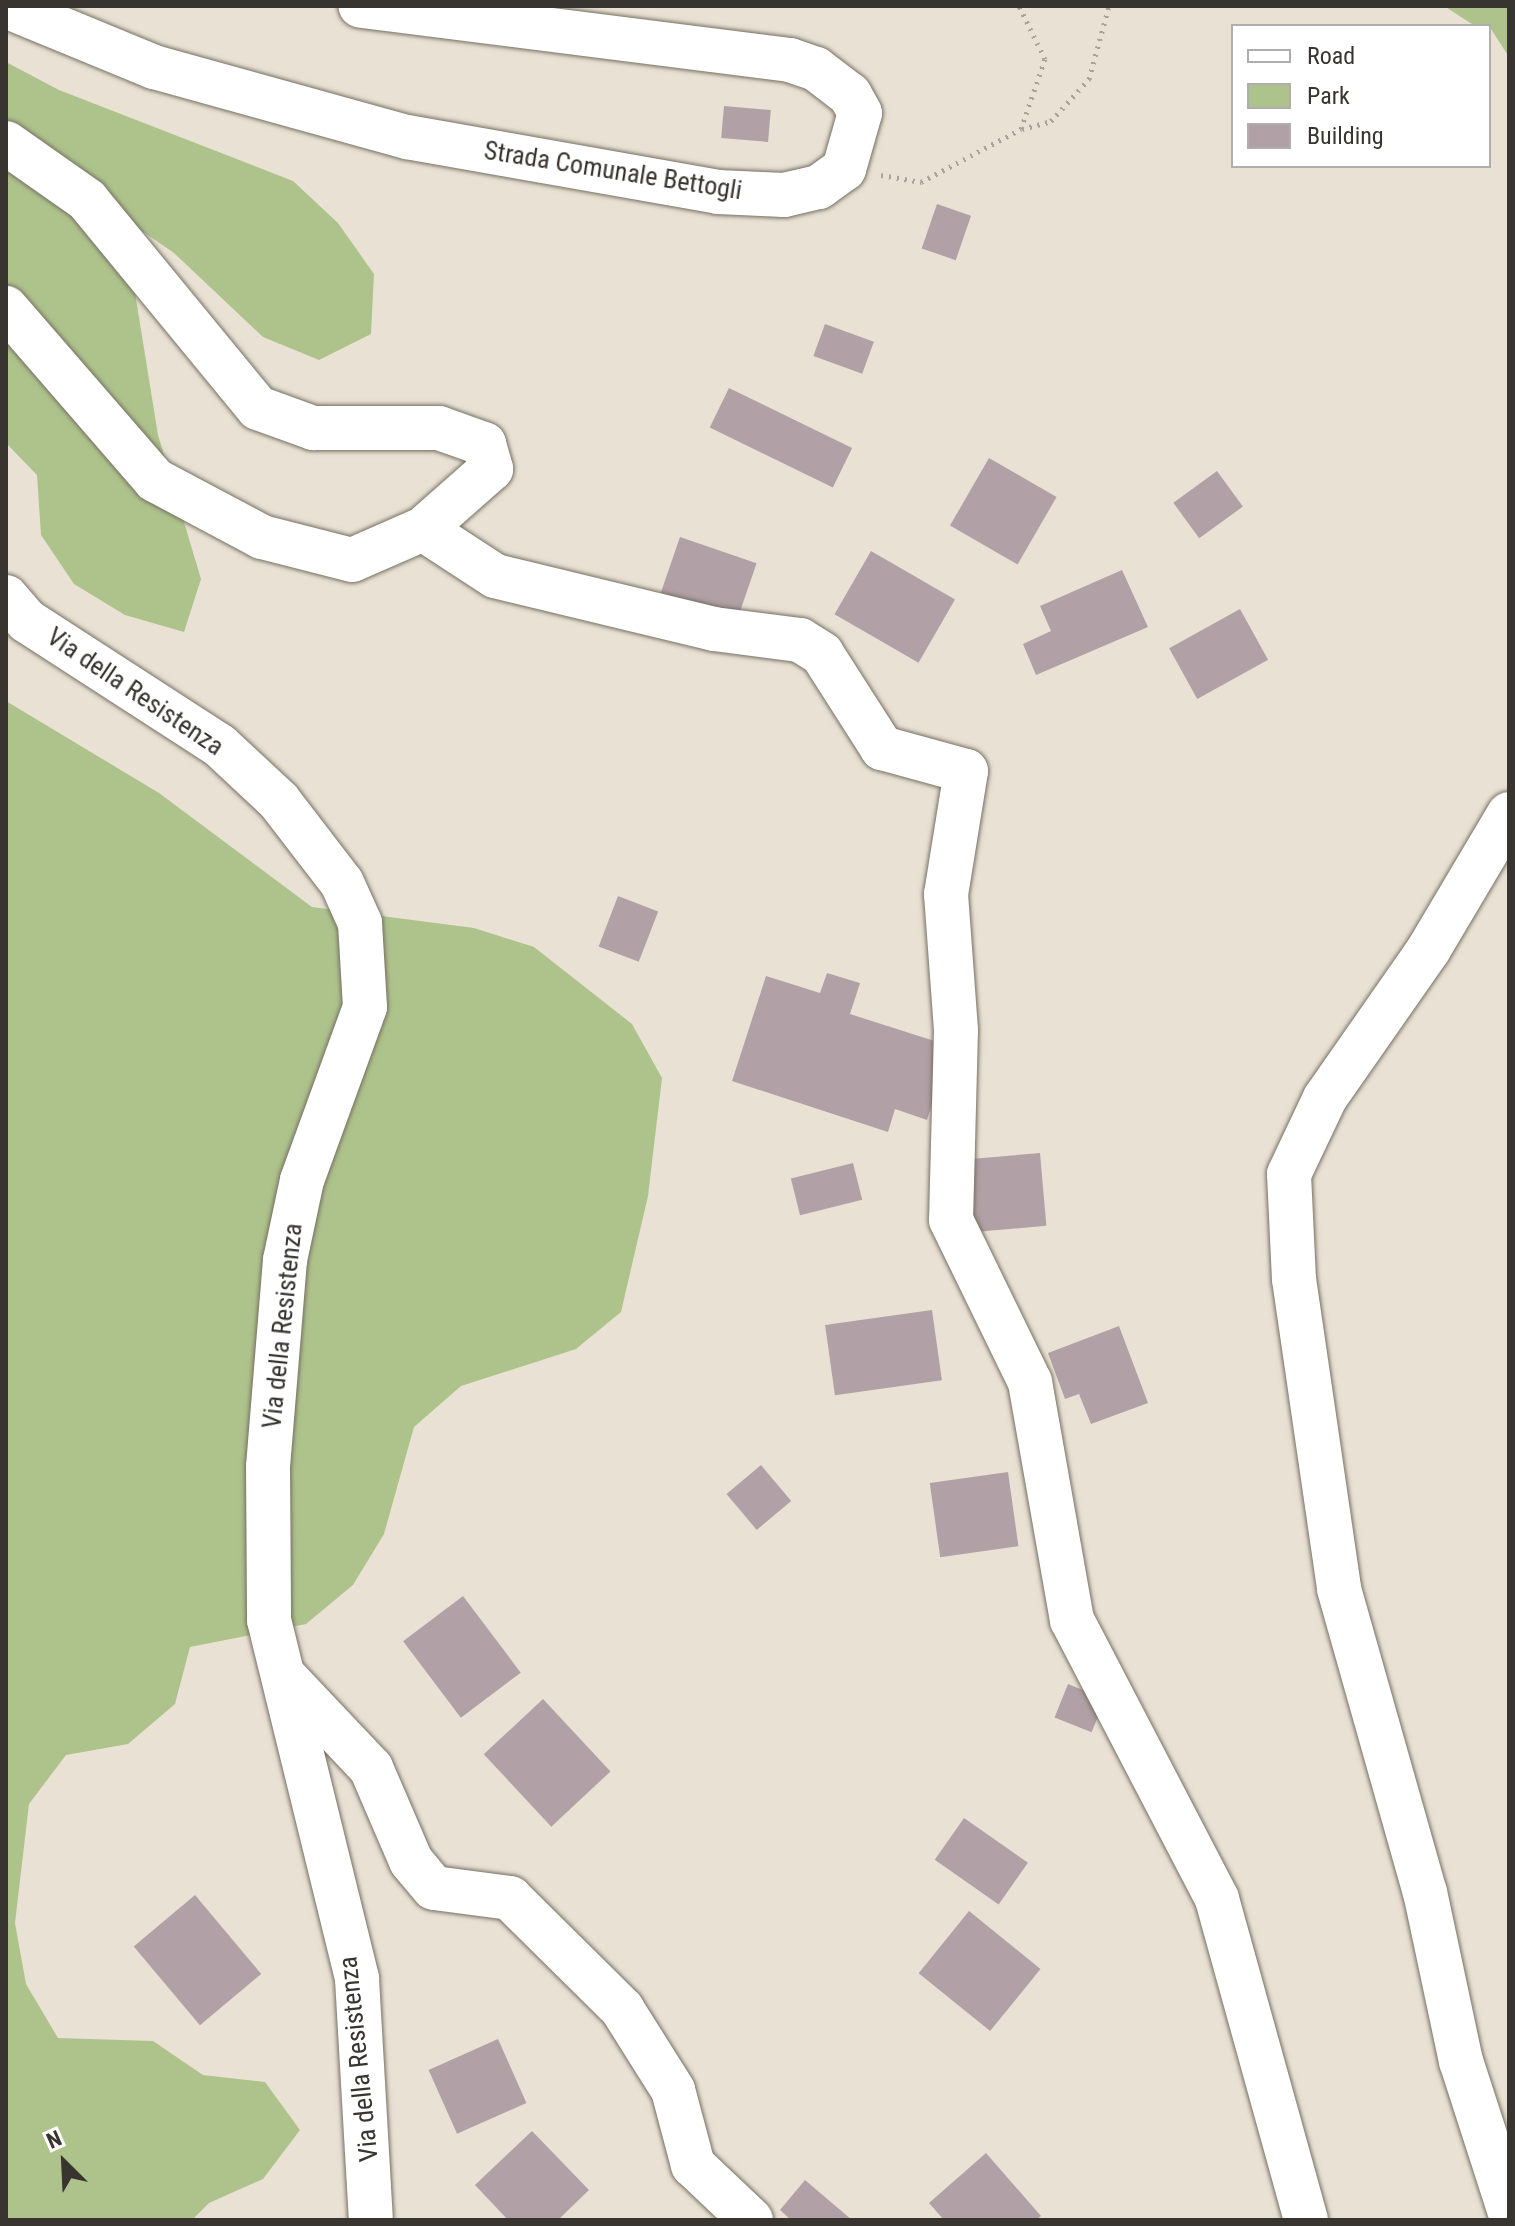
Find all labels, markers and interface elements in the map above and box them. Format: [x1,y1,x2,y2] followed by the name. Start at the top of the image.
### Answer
[1231,24,1491,168] legend
[1307,42,1355,70] text: Road
[1307,82,1350,110] text: Park
[1307,122,1384,150] text: Building
[482,135,744,207] street label: Strada Comunale Bettogli
[41,621,229,763] street label: Via della Resistenza
[257,1222,309,1430] street label: Via della Resistenza
[333,1955,385,2163] street label: Via della Resistenza
[24,2122,104,2202] north arrow
[43,2125,65,2154] text: N

